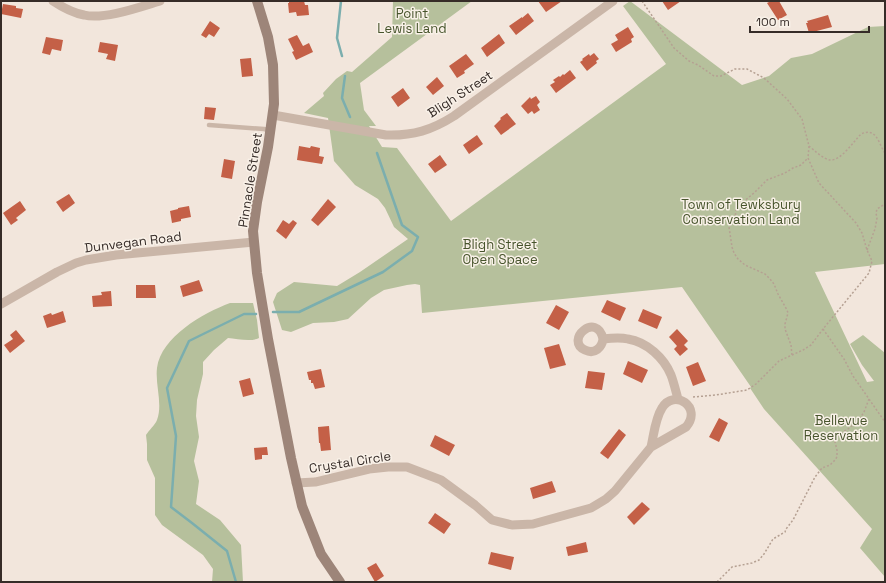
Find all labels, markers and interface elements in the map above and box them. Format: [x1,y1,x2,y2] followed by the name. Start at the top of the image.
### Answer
[377,5,447,37] park label: Point Lewis Land
[750,8,869,34] scale bar
[756,14,790,30] text: 100 m
[424,67,496,121] street label: Bligh Street
[234,131,266,229] street label: Pinnacle Street
[681,196,801,228] park label: Town of Tewksbury Conservation Land
[83,228,183,256] street label: Dunvegan Road
[462,236,538,268] park label: Bligh Street Open Space
[804,412,878,444] park label: Bellevue Reservation
[308,447,392,477] street label: Crystal Circle

